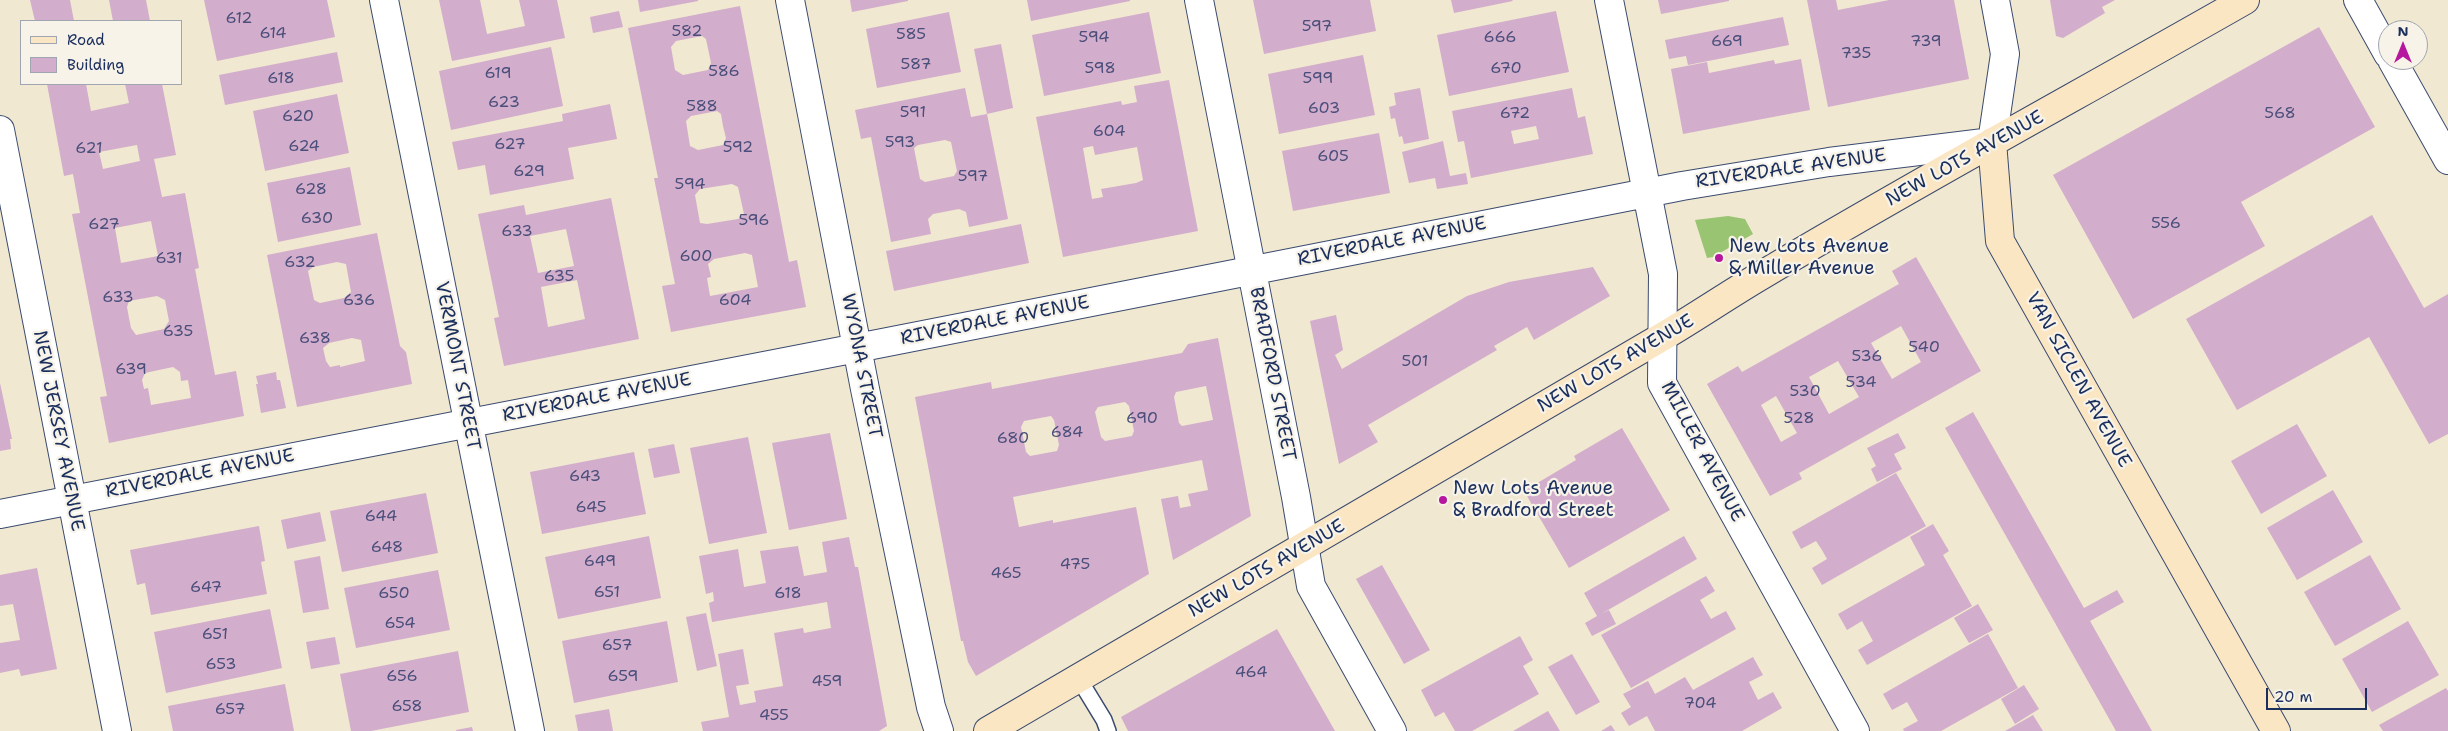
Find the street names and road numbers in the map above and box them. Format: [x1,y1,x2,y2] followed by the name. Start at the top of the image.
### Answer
[1882,106,2048,212] street label: NEW LOTS AVENUE
[1694,144,1888,194] street label: RIVERDALE AVENUE
[1296,212,1488,272] street label: RIVERDALE AVENUE
[429,280,485,452] street label: VERMONT STREET
[1244,285,1300,463] street label: BRADFORD STREET
[2020,288,2136,472] street label: VAN SICLEN AVENUE
[899,291,1091,351] street label: RIVERDALE AVENUE
[836,292,886,440] street label: WYONA STREET
[1534,310,1698,418] street label: NEW LOTS AVENUE
[27,329,89,533] street label: NEW JERSEY AVENUE
[501,368,693,428] street label: RIVERDALE AVENUE
[1655,378,1749,526] street label: MILLER AVENUE
[104,444,296,504] street label: RIVERDALE AVENUE
[1185,515,1349,623] street label: NEW LOTS AVENUE

